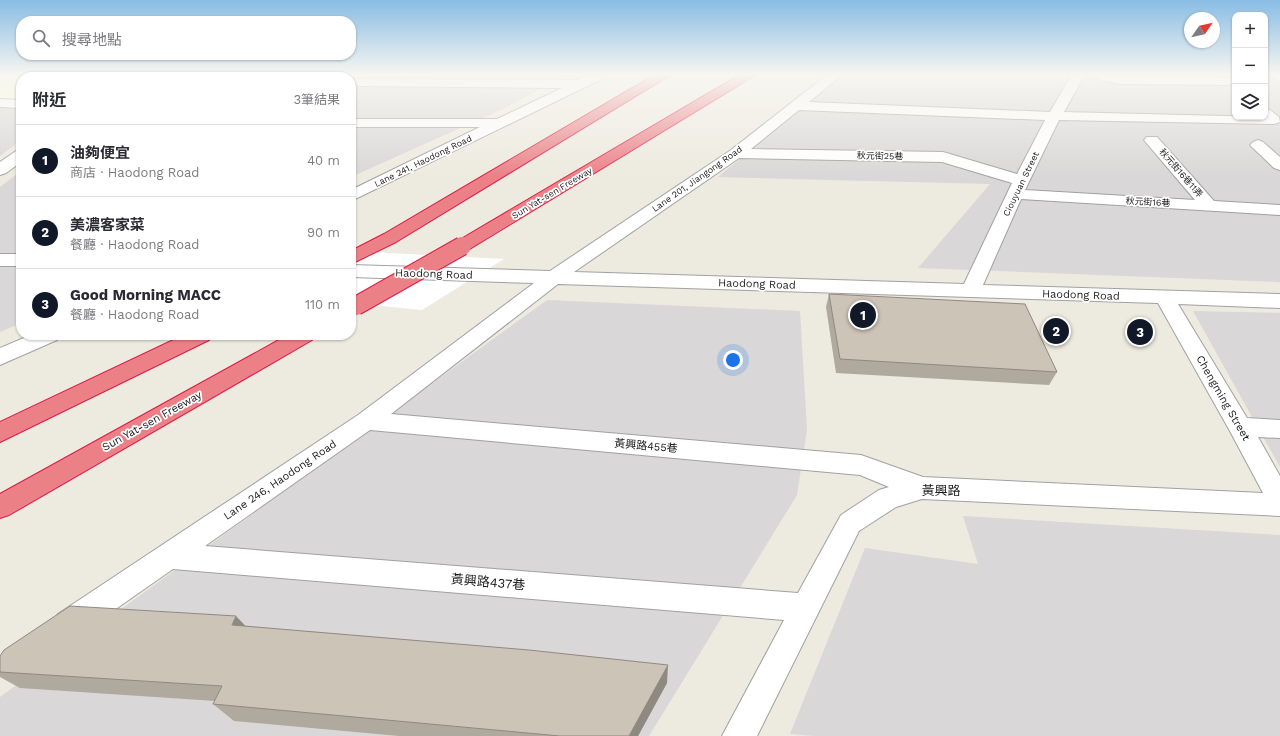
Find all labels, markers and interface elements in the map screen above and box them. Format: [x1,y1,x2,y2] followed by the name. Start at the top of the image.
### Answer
[1184,12,1220,48] north arrow
[1232,12,1268,120] map controls
[1232,12,1268,48] button: +
[16,16,356,60] search box
[30,27,52,49] icon: search
[62,31,122,49] text: 搜尋地點
[1232,48,1268,84] button: −
[1232,84,1268,120] button: layers
[32,90,66,110] text: 附近
[293,92,340,107] text: 3筆結果
[373,133,473,189] street label: Lane 241, Haodong Road
[70,144,130,162] text: 油夠便宜
[650,144,744,214] street label: Lane 201, Jiangong Road
[1157,147,1205,199] street label: 秋元街16巷11弄
[1001,150,1041,218] street label: Ciouyuan Street
[857,151,903,161] street label: 秋元街25巷
[42,153,48,168] text: 1
[307,153,340,168] text: 40 m
[70,165,200,180] text: 商店 · Haodong Road
[510,165,594,221] street label: Sun Yat-sen Freeway
[1125,196,1171,208] street label: 秋元街16巷
[70,216,145,234] text: 美濃客家菜
[41,225,49,240] text: 2
[307,225,340,240] text: 90 m
[70,237,200,252] text: 餐廳 · Haodong Road
[395,266,473,282] street label: Haodong Road
[718,276,796,292] street label: Haodong Road
[70,286,221,304] text: Good Morning MACC
[1042,287,1120,303] street label: Haodong Road
[41,297,49,312] text: 3
[305,297,340,312] text: 110 m
[850,300,876,330] pin: 1
[70,307,200,322] text: 餐廳 · Haodong Road
[1043,316,1069,346] pin: 2
[1127,317,1153,347] pin: 3
[723,350,743,370] your location
[1193,353,1253,443] street label: Chengming Street
[100,388,204,454] street label: Sun Yat-sen Freeway
[221,437,339,523] street label: Lane 246, Haodong Road
[614,437,678,455] street label: 黃興路455巷
[921,483,961,498] street label: 黃興路
[450,571,526,593] street label: 黃興路437巷

